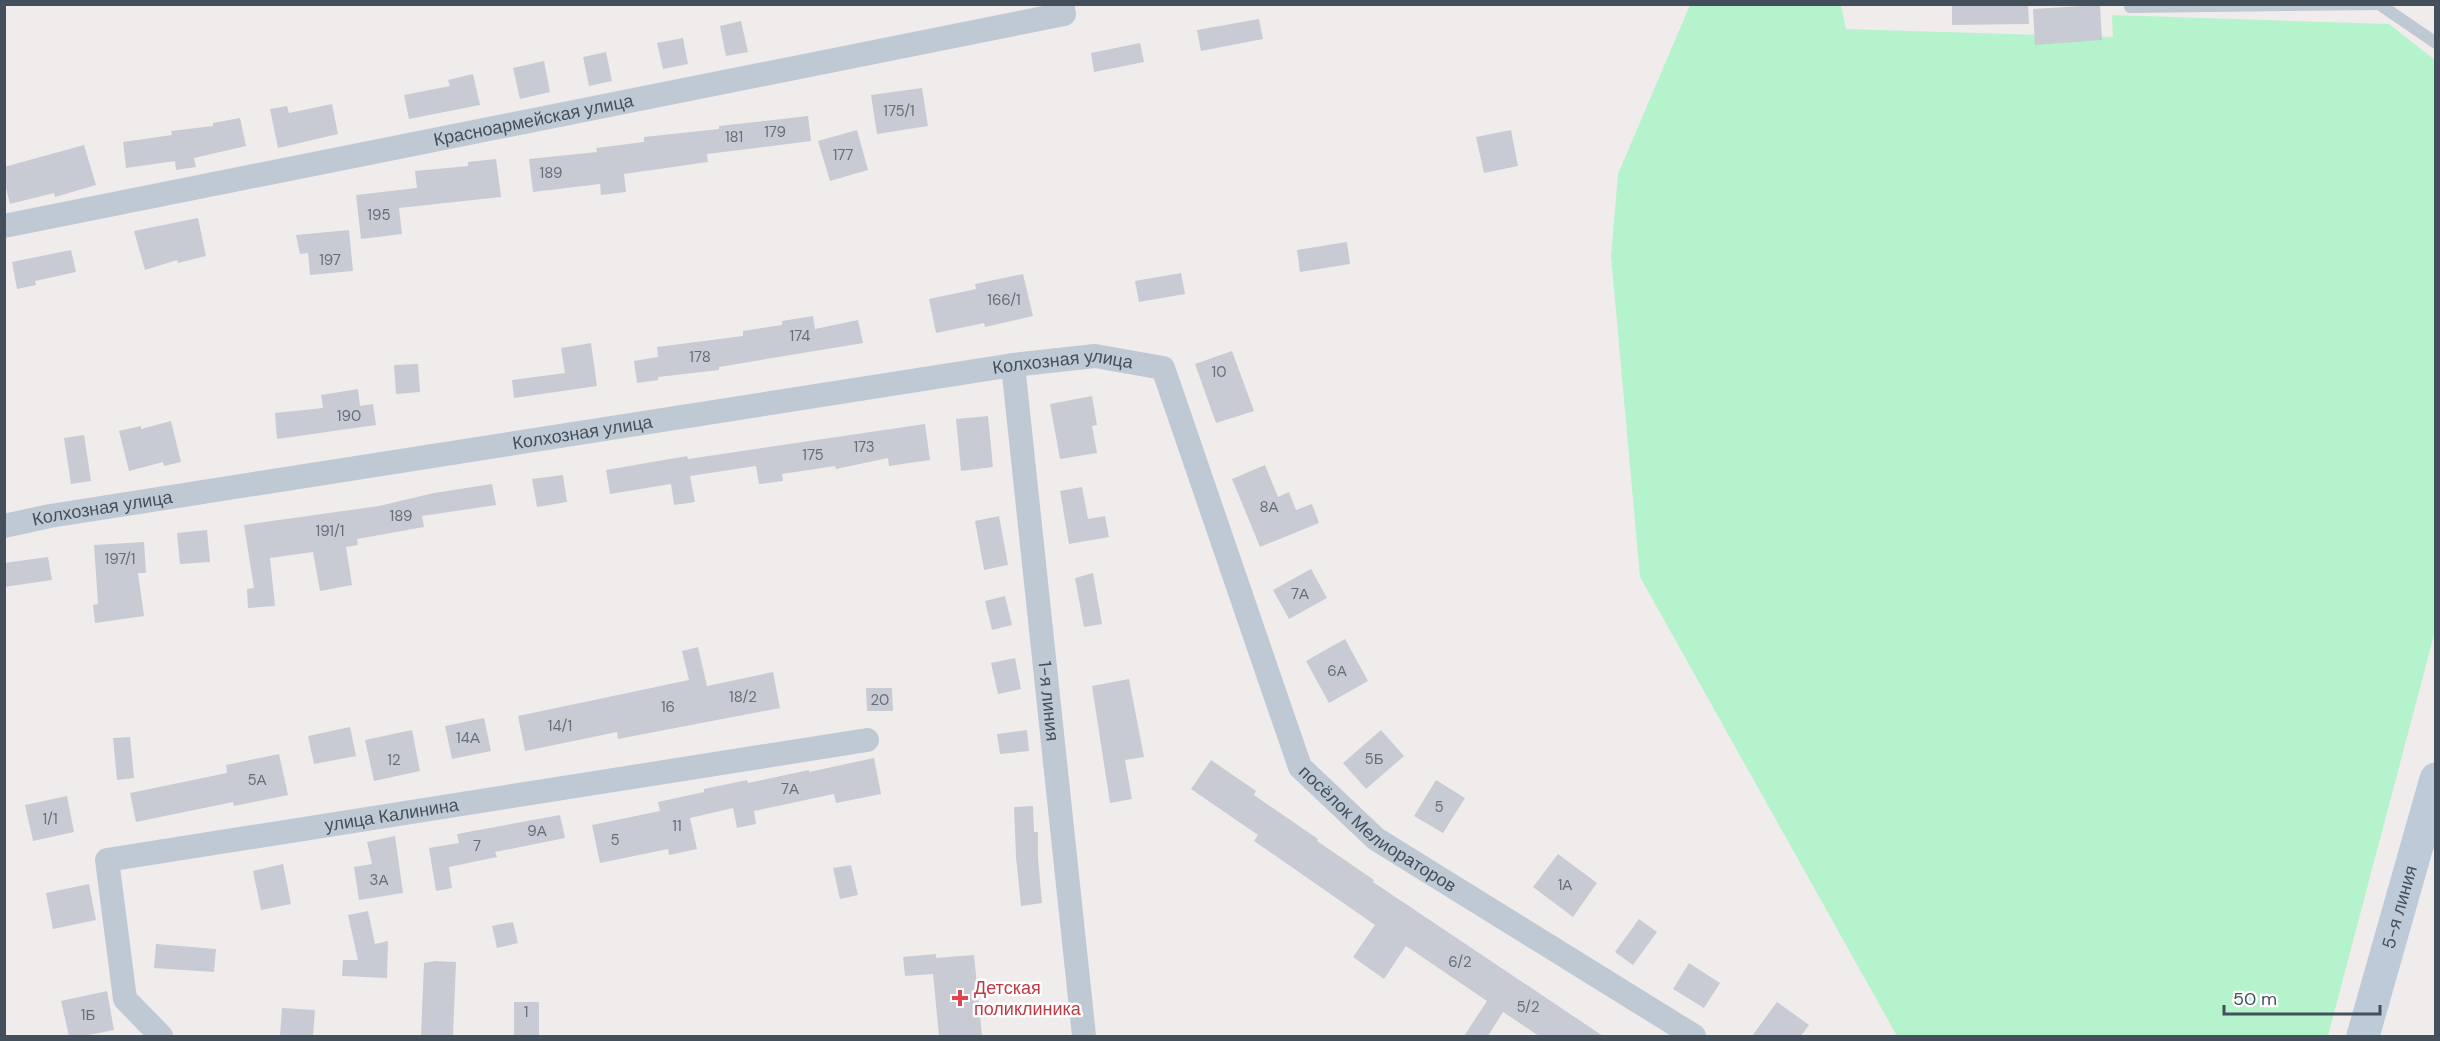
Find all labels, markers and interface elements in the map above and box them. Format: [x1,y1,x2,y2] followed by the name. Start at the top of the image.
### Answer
[431,88,637,152] street label: Красноармейская улица
[883,101,915,121] house number: 175/1
[764,122,786,142] house number: 179
[725,127,743,147] house number: 181
[833,145,853,165] house number: 177
[540,163,562,183] house number: 189
[367,205,391,225] house number: 195
[319,250,341,270] house number: 197
[987,290,1021,310] house number: 166/1
[790,326,810,346] house number: 174
[991,344,1136,380] street label: Колхозная улица
[689,347,711,367] house number: 178
[1212,362,1226,382] house number: 10
[337,406,361,426] house number: 190
[511,410,655,455] street label: Колхозная улица
[853,437,875,457] house number: 173
[802,445,824,465] house number: 175
[30,485,175,532] street label: Колхозная улица
[1259,497,1279,517] house number: 8А
[390,506,412,526] house number: 189
[315,521,345,541] house number: 191/1
[105,549,135,569] house number: 197/1
[1291,584,1309,604] house number: 7А
[1032,660,1065,742] street label: 1-я линия
[1327,661,1347,681] house number: 6А
[729,687,757,707] house number: 18/2
[871,690,889,710] house number: 20
[661,697,675,717] house number: 16
[548,716,572,736] house number: 14/1
[456,728,480,748] house number: 14А
[1365,749,1384,769] house number: 5Б
[387,750,401,770] house number: 12
[1293,760,1461,898] street label: посёлок Мелиораторов
[247,770,267,790] house number: 5А
[781,779,799,799] house number: 7А
[323,792,461,837] street label: улица Калинина
[1434,797,1444,817] house number: 5
[42,809,58,829] house number: 1/1
[672,816,682,836] house number: 11
[527,821,547,841] house number: 9А
[610,830,620,850] house number: 5
[473,836,481,856] house number: 7
[2376,863,2423,952] street label: 5-я линия
[370,870,388,890] house number: 3А
[1558,875,1572,895] house number: 1А
[1448,952,1472,972] house number: 6/2
[974,976,1082,1021] place label: Детская поликлиника
[2224,978,2380,1016] scale bar
[2233,987,2277,1011] text: 50 m
[951,989,969,1007] marker: Детская поликлиника
[1516,997,1540,1017] house number: 5/2
[524,1002,528,1022] house number: 1
[81,1005,95,1025] house number: 1Б

